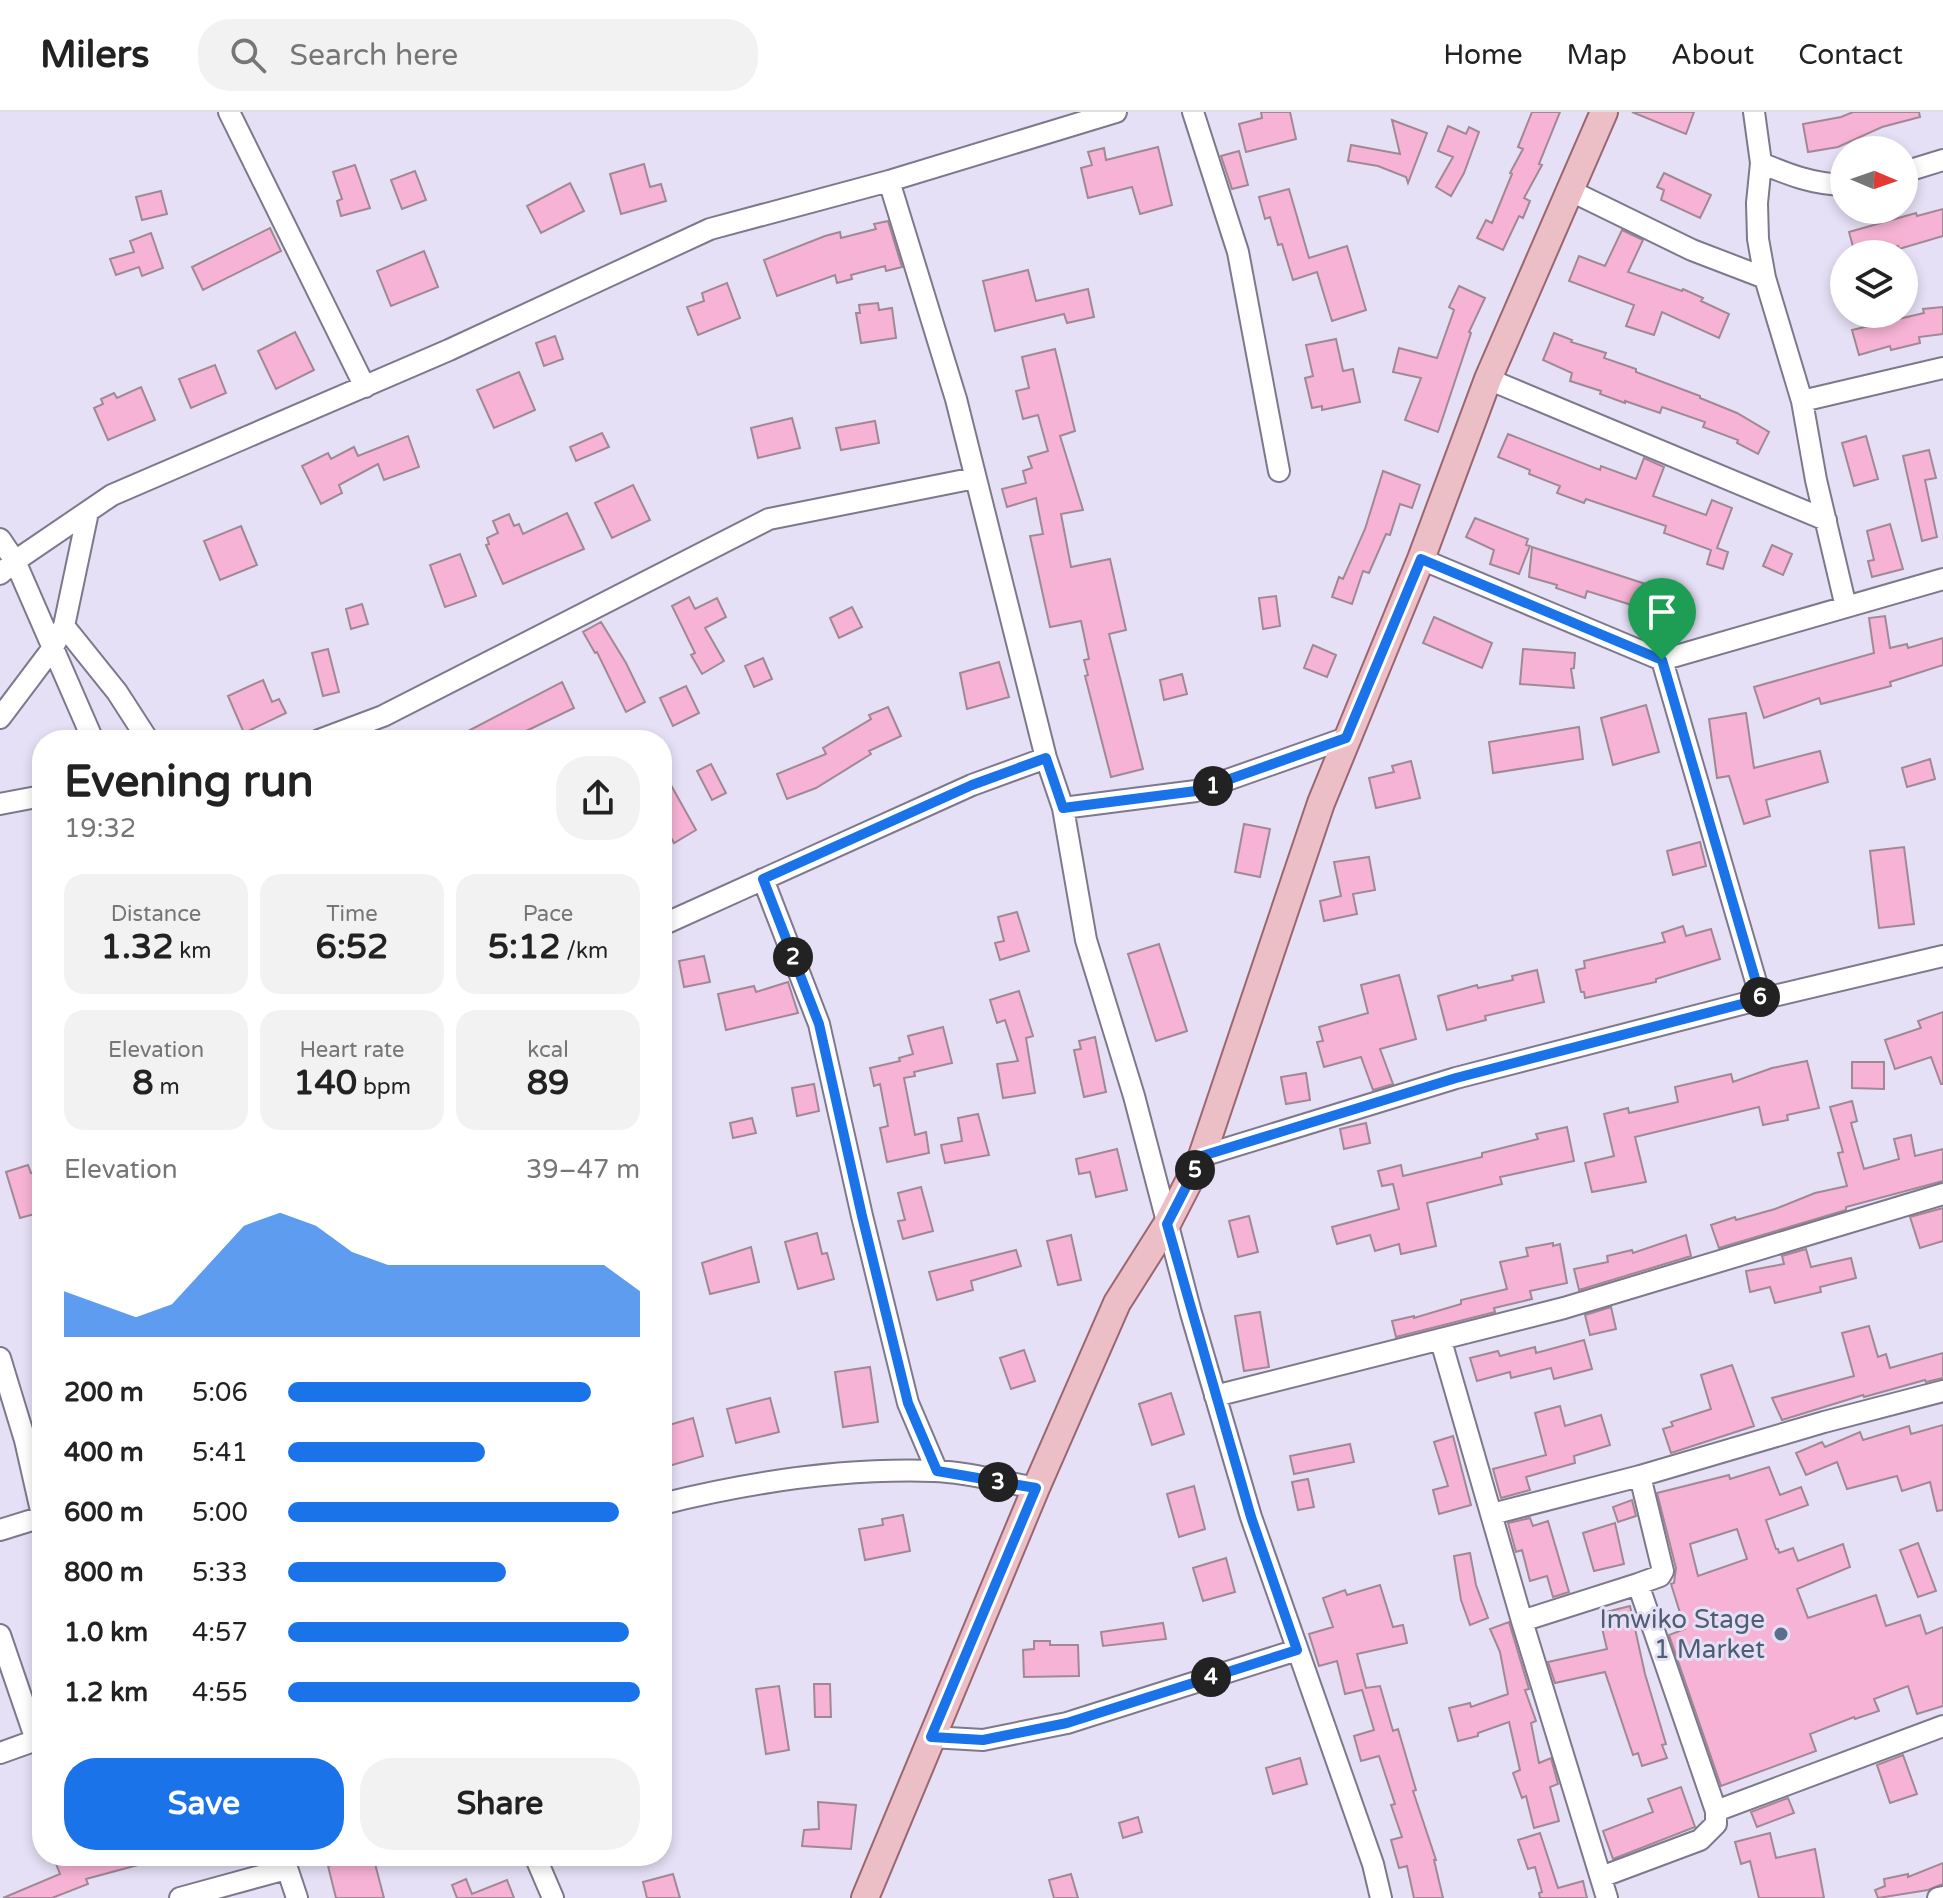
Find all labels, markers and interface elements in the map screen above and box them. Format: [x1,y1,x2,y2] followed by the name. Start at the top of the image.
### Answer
[198,19,758,91] search box
[40,32,150,78] text: Milers
[226,33,270,77] icon: search
[290,37,458,74] text: Search here
[1443,38,1523,72] text: Home
[1567,38,1627,72] text: Map
[1671,38,1754,72] text: About
[1798,38,1903,72] text: Contact
[1830,136,1918,224] north arrow
[1830,136,1918,328] map controls
[1830,240,1918,328] button: layers
[1628,578,1696,660] pin
[1640,590,1684,634] icon: arrive
[64,756,313,809] text: Evening run
[556,756,640,840] button: share
[1193,766,1233,806] pin: 1
[1206,773,1220,799] text: 1
[64,813,136,844] text: 19:32
[111,901,201,927] text: Distance
[326,901,378,927] text: Time
[523,901,573,927] text: Pace
[101,927,174,968] text: 1.32
[316,927,388,968] text: 6:52
[488,927,561,968] text: 5:12
[773,937,813,977] pin: 2
[174,938,211,964] text: km
[561,938,608,964] text: /km
[786,944,800,970] text: 2
[1740,977,1780,1017] pin: 6
[1753,984,1767,1010] text: 6
[108,1037,204,1063] text: Elevation
[300,1037,404,1063] text: Heart rate
[527,1037,569,1063] text: kcal
[132,1063,154,1104] text: 8
[293,1063,357,1104] text: 140
[527,1063,569,1104] text: 89
[154,1074,180,1100] text: m
[357,1074,411,1100] text: bpm
[1175,1150,1215,1190] pin: 5
[64,1154,178,1185] text: Elevation
[526,1154,640,1185] text: 39–47 m
[1188,1157,1202,1183] text: 5
[64,1377,144,1408] text: 200 m
[192,1377,248,1408] text: 5:06
[64,1437,144,1468] text: 400 m
[192,1437,248,1468] text: 5:41
[978,1462,1018,1502] pin: 3
[991,1469,1005,1495] text: 3
[64,1497,144,1528] text: 600 m
[192,1497,248,1528] text: 5:00
[64,1557,144,1588] text: 800 m
[192,1557,248,1588] text: 5:33
[1600,1604,1765,1665] place label: Imwiko Stage 1 Market
[64,1617,148,1648] text: 1.0 km
[192,1617,248,1648] text: 4:57
[1772,1625,1790,1643] marker: Imwiko Stage 1 Market
[1191,1657,1231,1697] pin: 4
[1204,1664,1218,1690] text: 4
[64,1677,148,1708] text: 1.2 km
[192,1677,248,1708] text: 4:55
[64,1758,344,1850] button: Save
[360,1758,640,1850] button: Share

